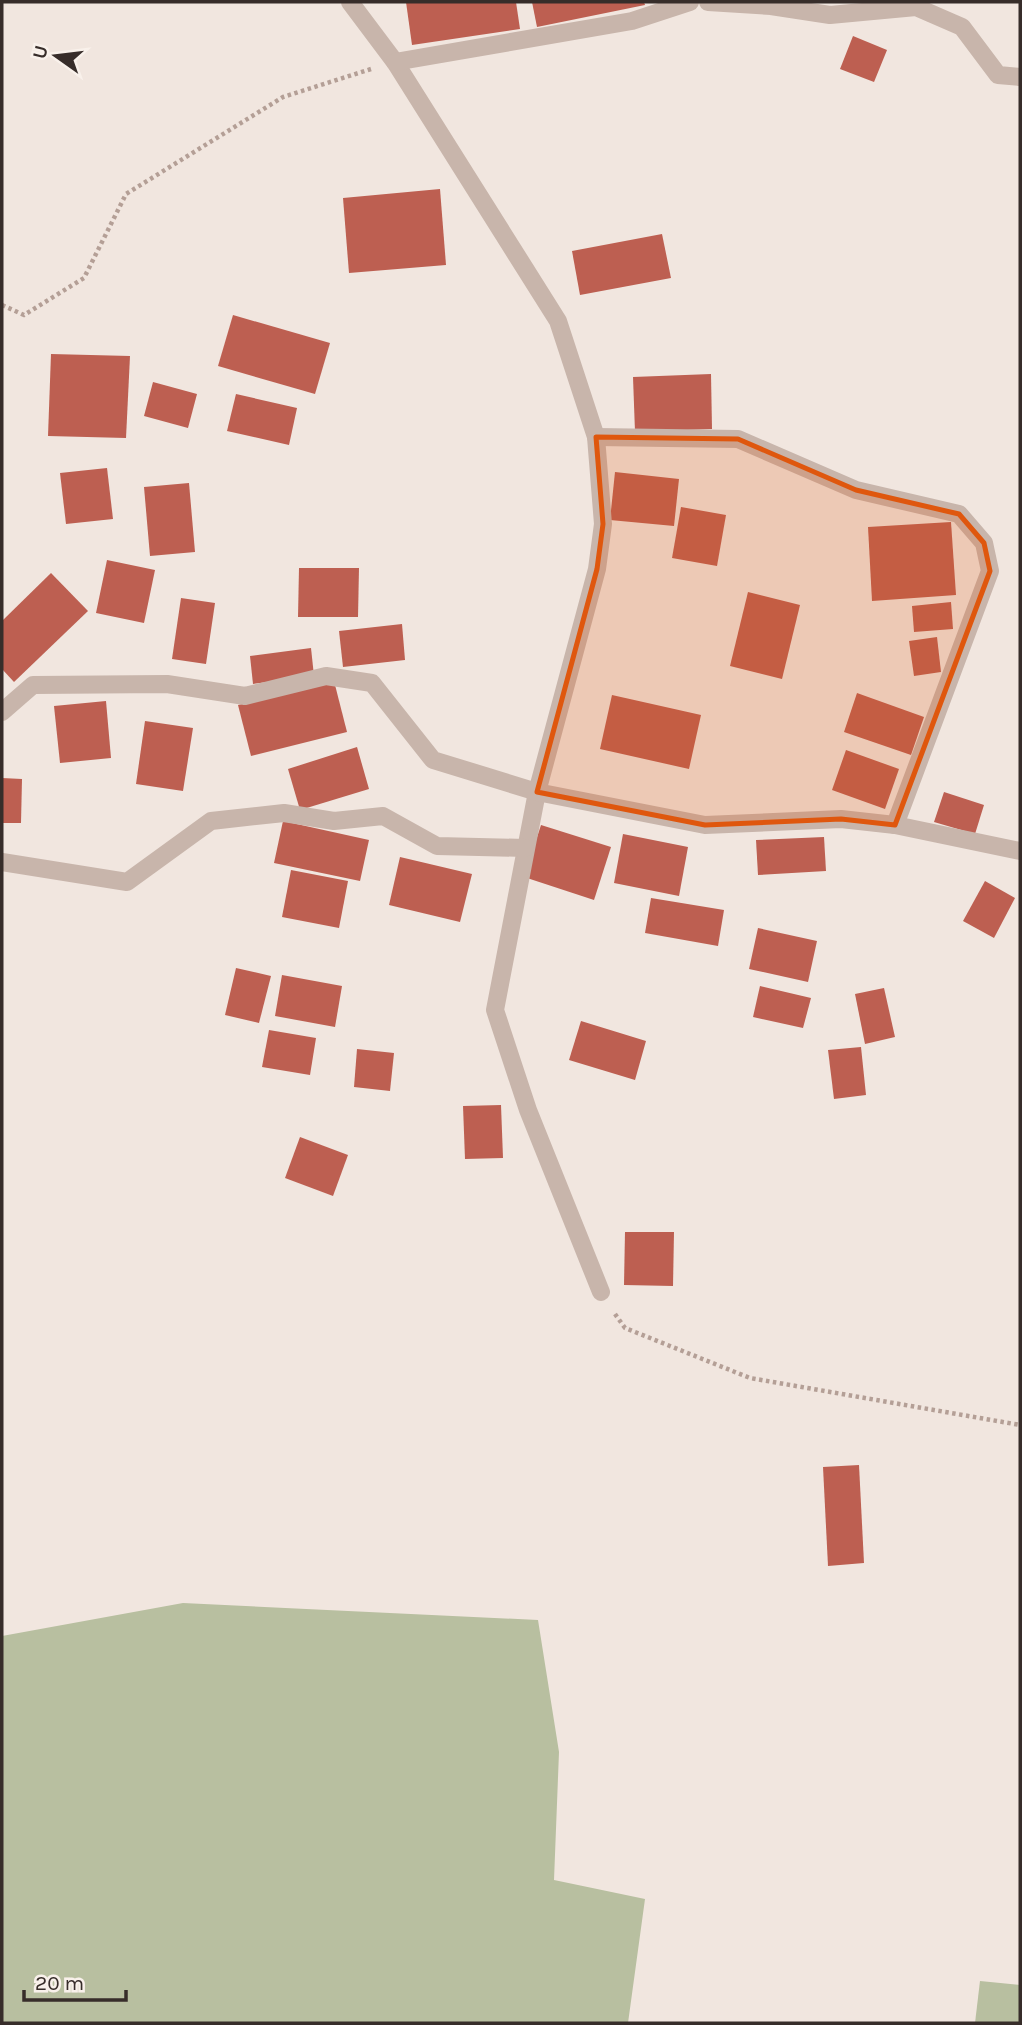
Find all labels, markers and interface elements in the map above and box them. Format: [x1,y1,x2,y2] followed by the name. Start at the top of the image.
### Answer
[21,21,91,91] north arrow
[28,43,53,61] text: U
[24,1958,126,2002] scale bar
[35,1971,84,1995] text: 20 m

